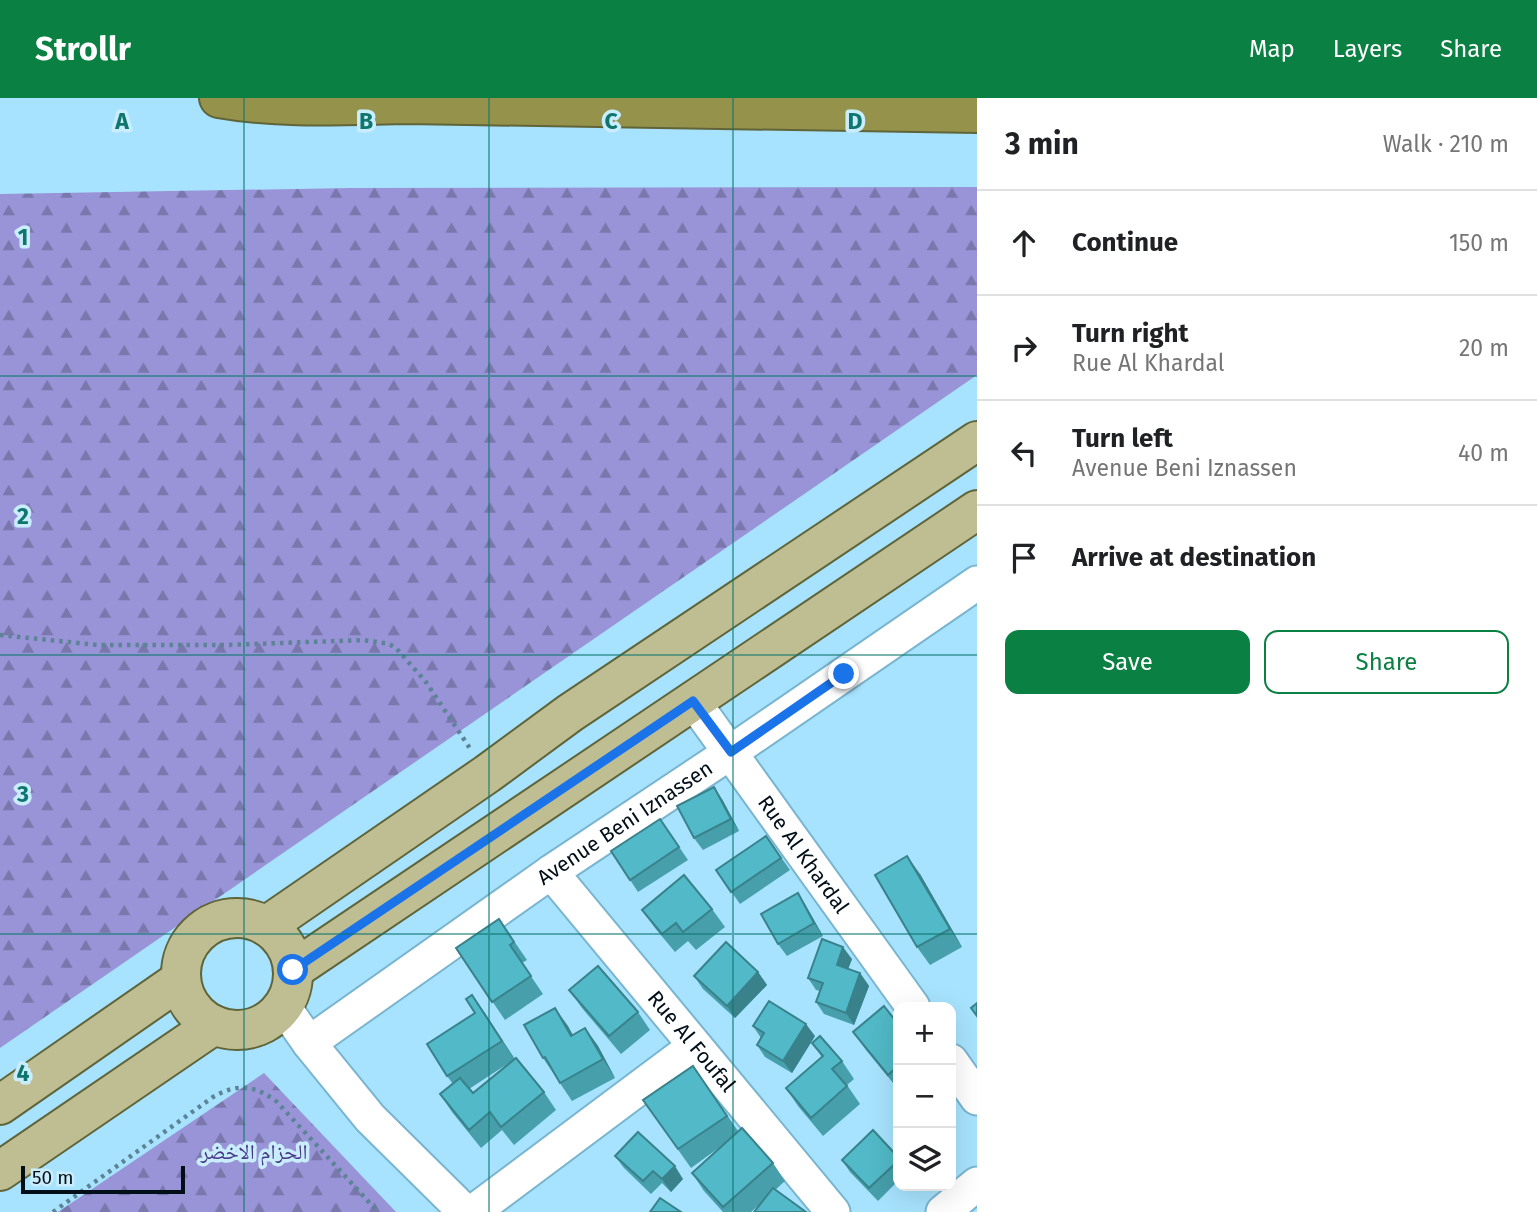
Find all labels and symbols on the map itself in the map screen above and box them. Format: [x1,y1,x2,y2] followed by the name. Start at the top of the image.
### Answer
[114,107,129,135] text: A
[359,107,373,135] text: B
[604,107,618,135] text: C
[848,107,863,135] text: D
[18,223,28,251] text: 1
[17,502,29,530] text: 2
[828,658,859,689] route end
[532,755,717,891] street label: Avenue Beni Iznassen
[16,780,29,808] text: 3
[752,790,855,919] street label: Rue Al Khardal
[277,954,308,985] route start
[642,985,741,1097] street label: Rue Al Foufal
[17,1059,30,1087] text: 4
[200,1139,307,1166] park label: الحزام الاخضر
[21,1163,186,1195] scale bar

